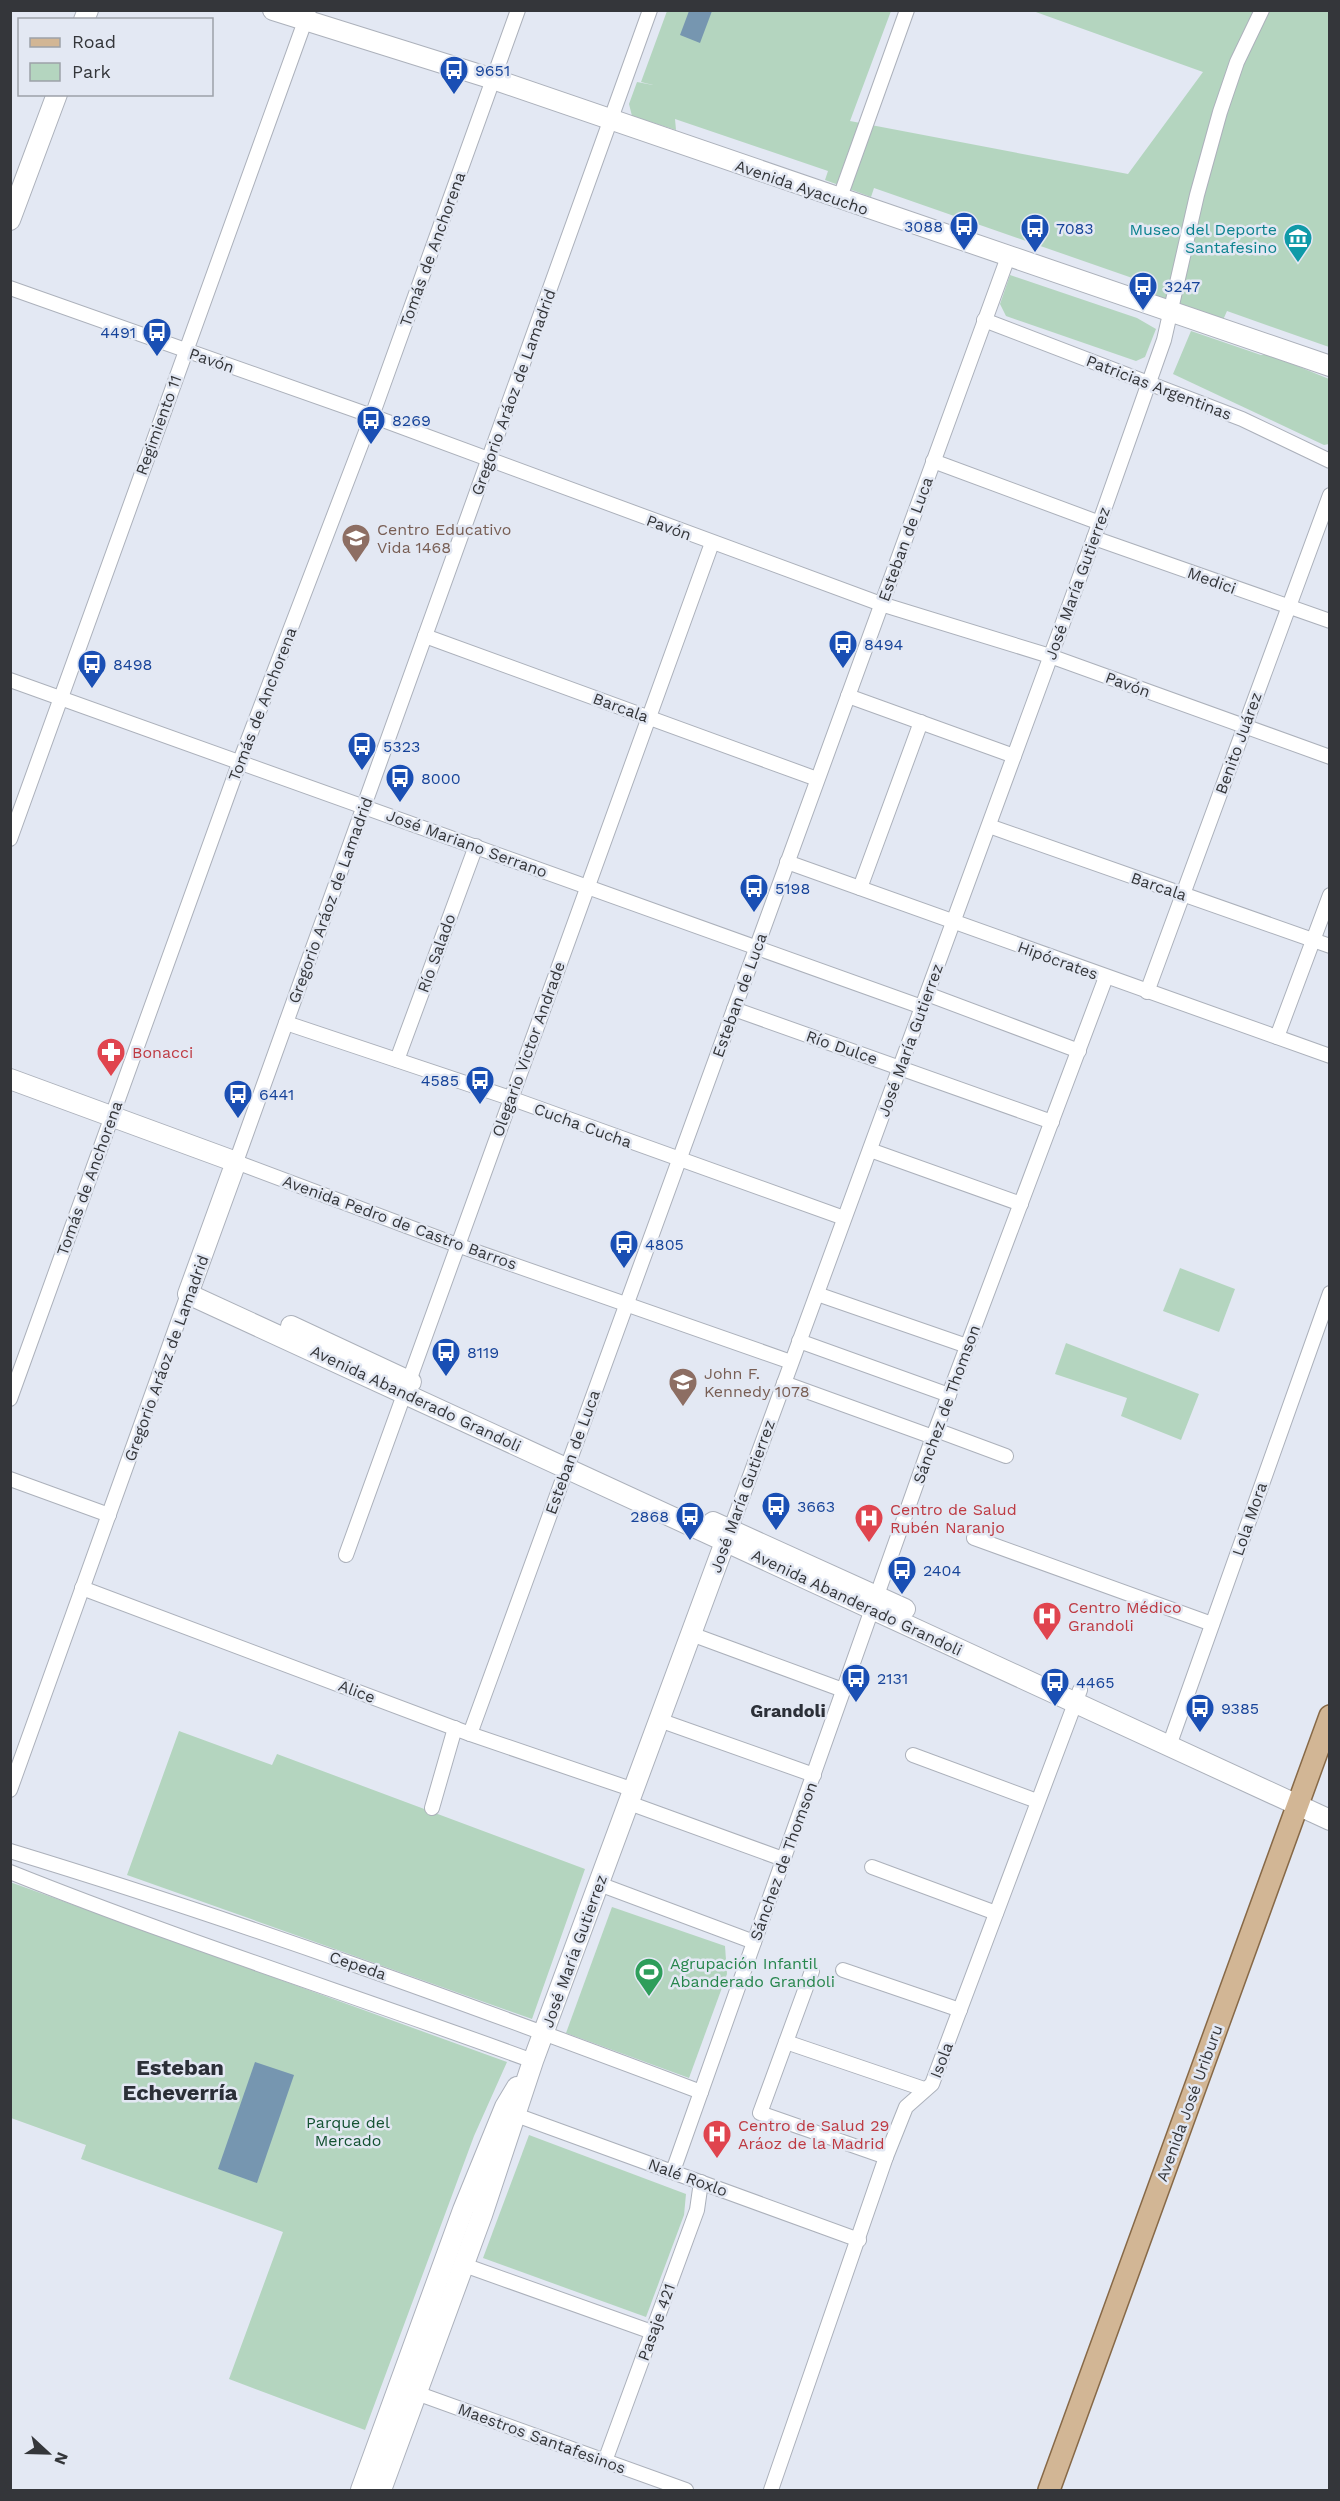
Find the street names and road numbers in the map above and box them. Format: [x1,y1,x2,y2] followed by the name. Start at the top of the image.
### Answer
[733,156,871,219] street label: Avenida Ayacucho
[396,169,469,329] street label: Tomás de Anchorena
[467,286,560,498] street label: Gregorio Aráoz de Lamadrid
[187,344,237,377] street label: Pavón
[1083,351,1234,424] street label: Patricias Argentinas
[132,373,185,478] street label: Regimiento 11
[874,474,937,604] street label: Esteban de Luca
[1041,504,1114,662] street label: José María Gutierrez
[644,511,694,544] street label: Pavón
[1185,563,1239,598] street label: Medici
[224,625,301,784] street label: Tomás de Anchorena
[1103,668,1153,701] street label: Pavón
[590,689,651,726] street label: Barcala
[1211,690,1266,797] street label: Benito Juárez
[284,794,377,1006] street label: Gregorio Aráoz de Lamadrid
[384,805,550,881] street label: José Mariano Serrano
[1128,868,1189,905] street label: Barcala
[413,911,460,995] street label: Río Salado
[708,930,771,1060] street label: Esteban de Luca
[1015,937,1101,984] street label: Hipócrates
[488,959,569,1139] street label: Olegario Victor Andrade
[874,961,947,1119] street label: José María Gutierrez
[804,1026,880,1069] street label: Río Dulce
[53,1098,126,1258] street label: Tomás de Anchorena
[531,1099,634,1152] street label: Cucha Cucha
[280,1171,519,1274] street label: Avenida Pedro de Castro Barros
[120,1252,213,1464] street label: Gregorio Aráoz de Lamadrid
[909,1322,984,1486] street label: Sánchez de Thomson
[307,1341,524,1456] street label: Avenida Abanderado Grandoli
[541,1387,604,1517] street label: Esteban de Luca
[706,1417,779,1575] street label: José María Gutierrez
[1228,1480,1271,1558] street label: Lola Mora
[748,1545,965,1660] street label: Avenida Abanderado Grandoli
[336,1676,378,1707] street label: Alice
[746,1779,821,1943] street label: Sánchez de Thomson
[538,1872,611,2030] street label: José María Gutierrez
[327,1947,389,1984] street label: Cepeda
[1152,2022,1227,2184] street label: Avenida José Uriburu
[926,2040,957,2081] street label: Isola
[646,2154,730,2201] street label: Nalé Roxlo
[634,2281,679,2363] street label: Pasaje 421
[455,2399,628,2478] street label: Maestros Santafesinos

